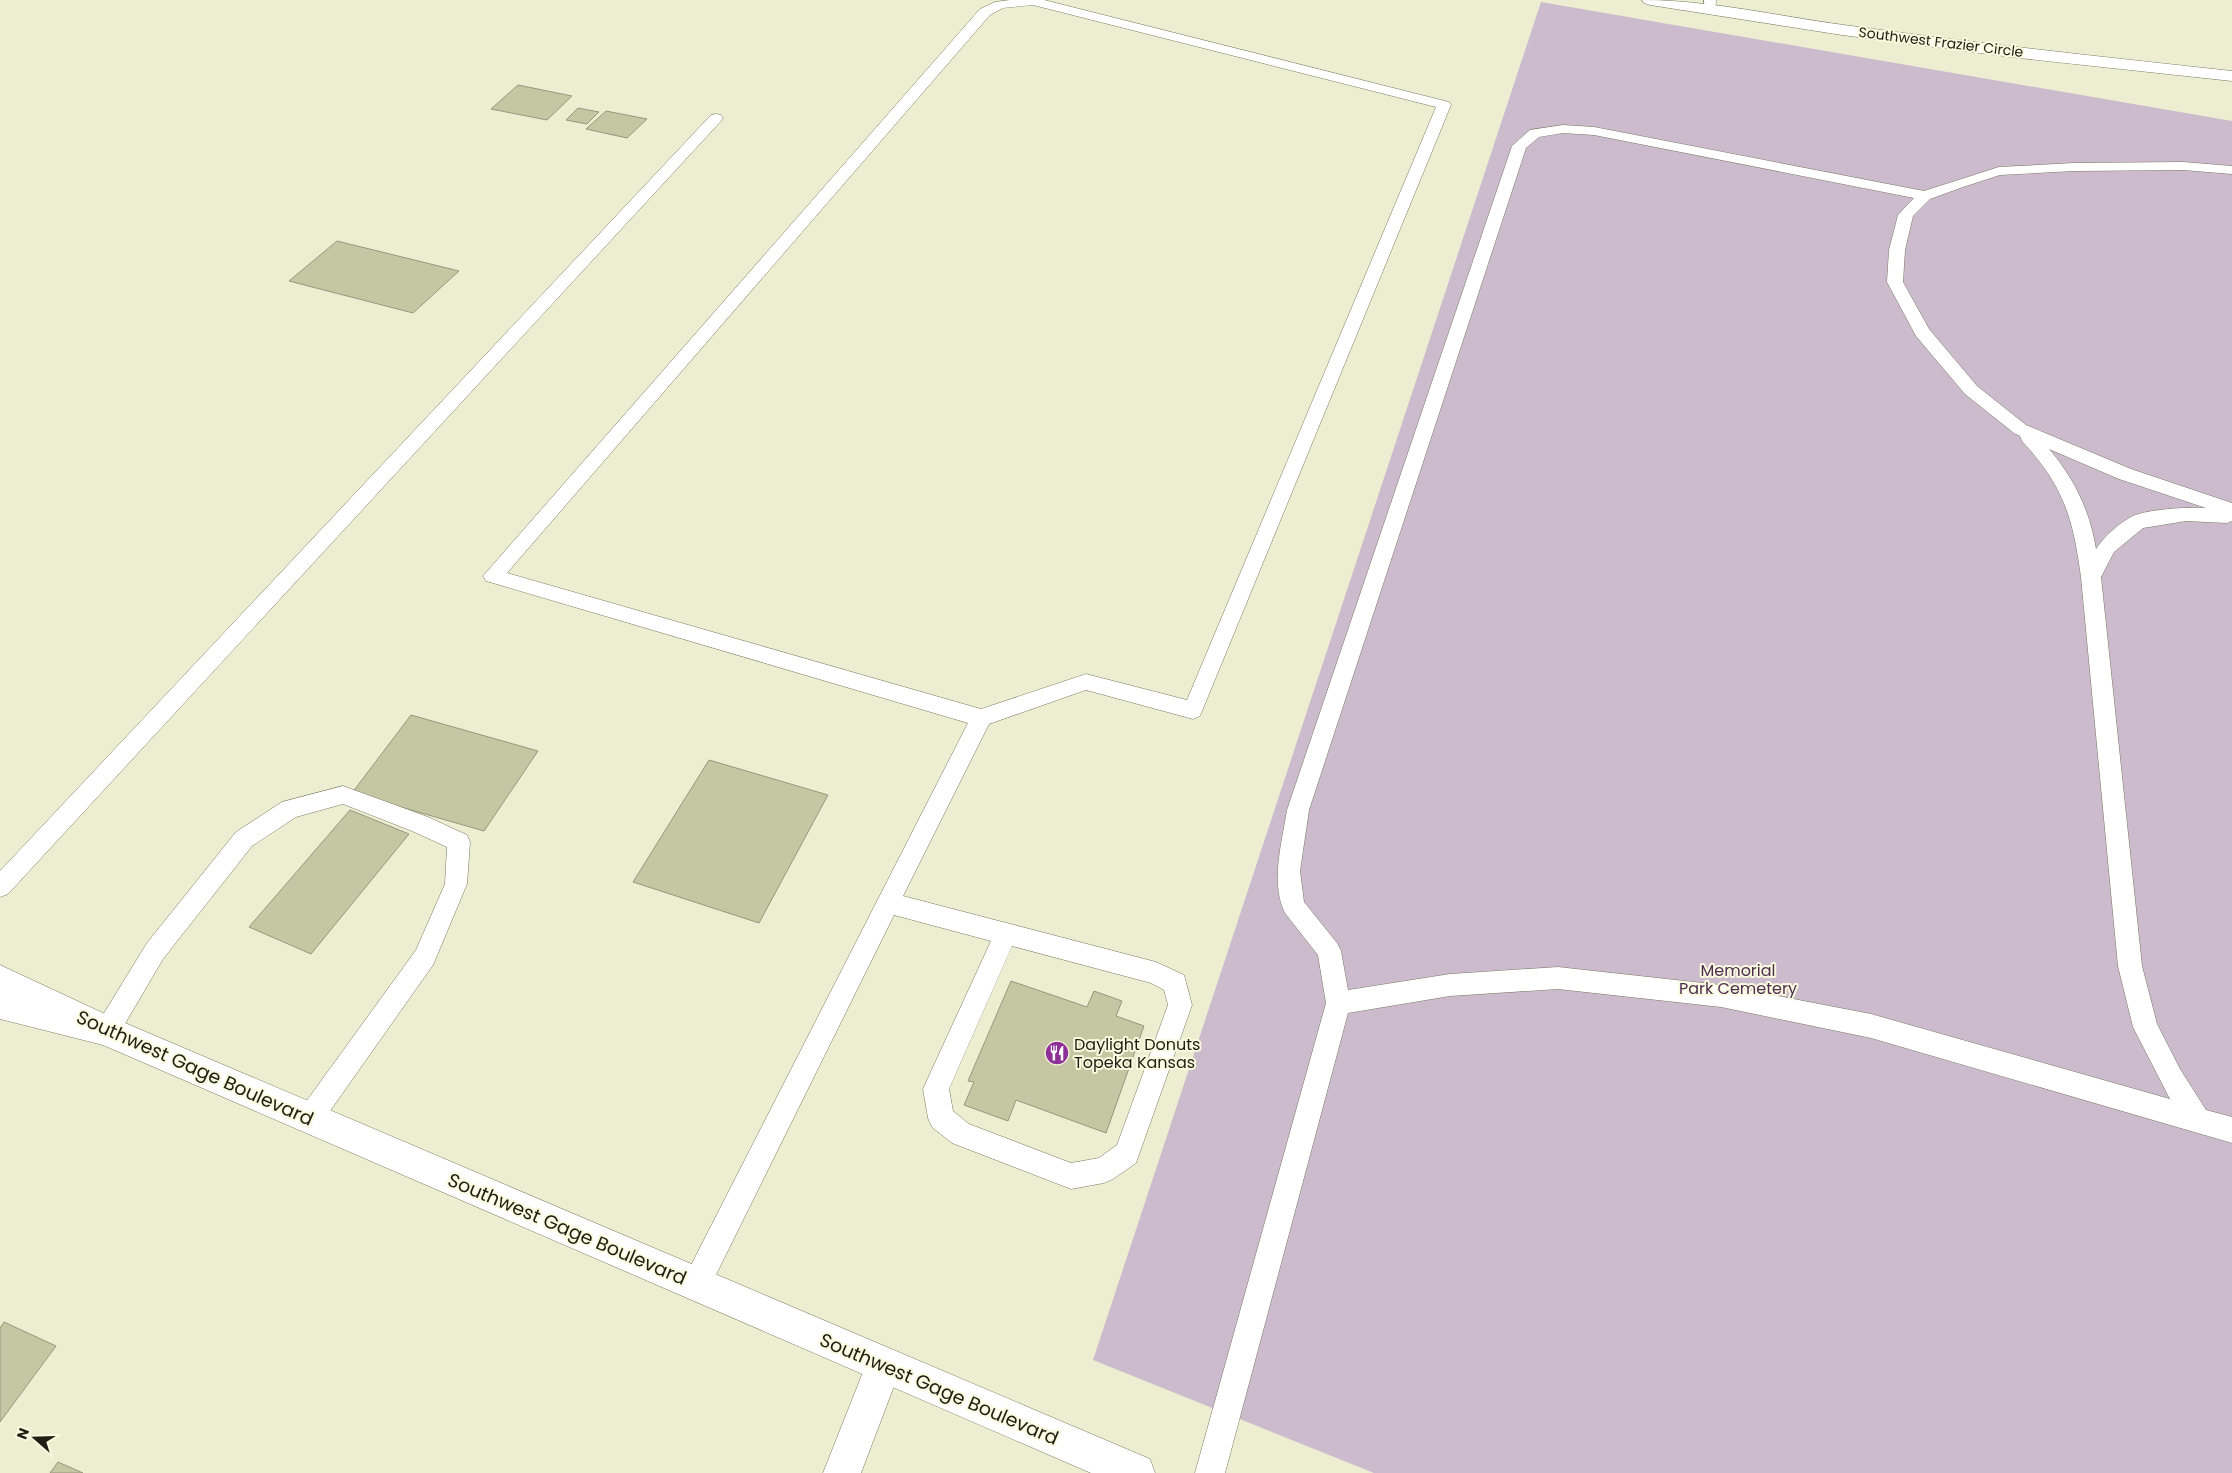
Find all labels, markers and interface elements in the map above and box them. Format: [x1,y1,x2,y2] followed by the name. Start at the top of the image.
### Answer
[1858,22,2025,62] street label: Southwest Frazier Circle
[1679,959,1797,1000] park label: Memorial Park Cemetery
[72,1003,318,1133] street label: Southwest Gage Boulevard
[1074,1033,1200,1074] place label: Daylight Donuts Topeka Kansas
[1044,1040,1070,1066] restaurant icon: Daylight Donuts Topeka Kansas
[443,1166,691,1292] street label: Southwest Gage Boulevard
[815,1326,1063,1452] street label: Southwest Gage Boulevard
[10,1413,60,1463] north arrow
[12,1425,34,1442] text: N

